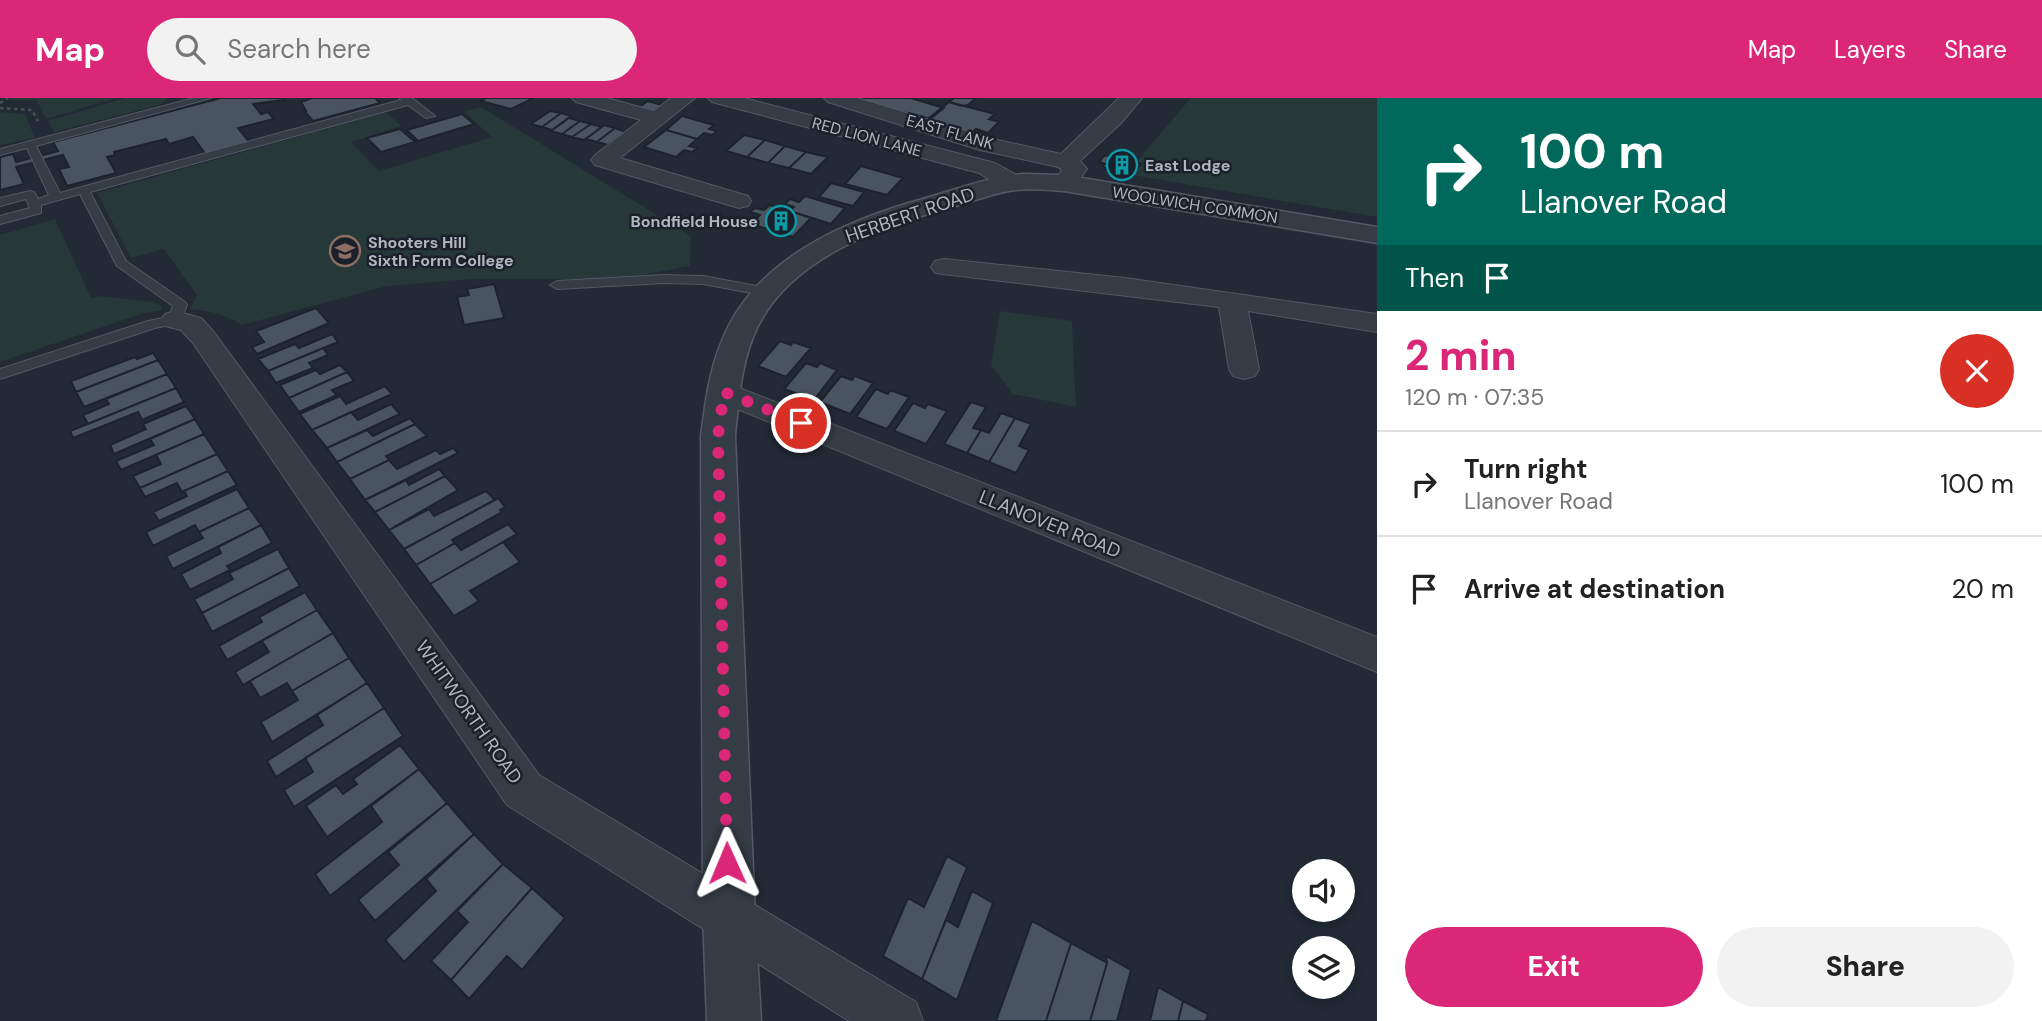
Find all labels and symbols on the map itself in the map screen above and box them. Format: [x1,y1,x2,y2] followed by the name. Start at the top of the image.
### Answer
[904,110,996,154] street label: EAST FLANK
[810,112,924,162] street label: RED LION LANE
[1105,148,1139,182] building icon: East Lodge
[1145,155,1230,176] place label: East Lodge
[842,181,978,249] street label: HERBERT ROAD
[1111,182,1279,228] street label: WOOLWICH COMMON
[764,204,798,238] building icon: Bondfield House
[631,211,758,232] place label: Bondfield House
[368,232,514,271] place label: Shooters Hill Sixth Form College
[328,234,362,268] school or university icon: Shooters Hill Sixth Form College
[771,393,831,453] pin
[976,484,1124,564] street label: LLANOVER ROAD
[410,635,528,789] street label: WHITWORTH ROAD
[690,826,764,900] position arrow

